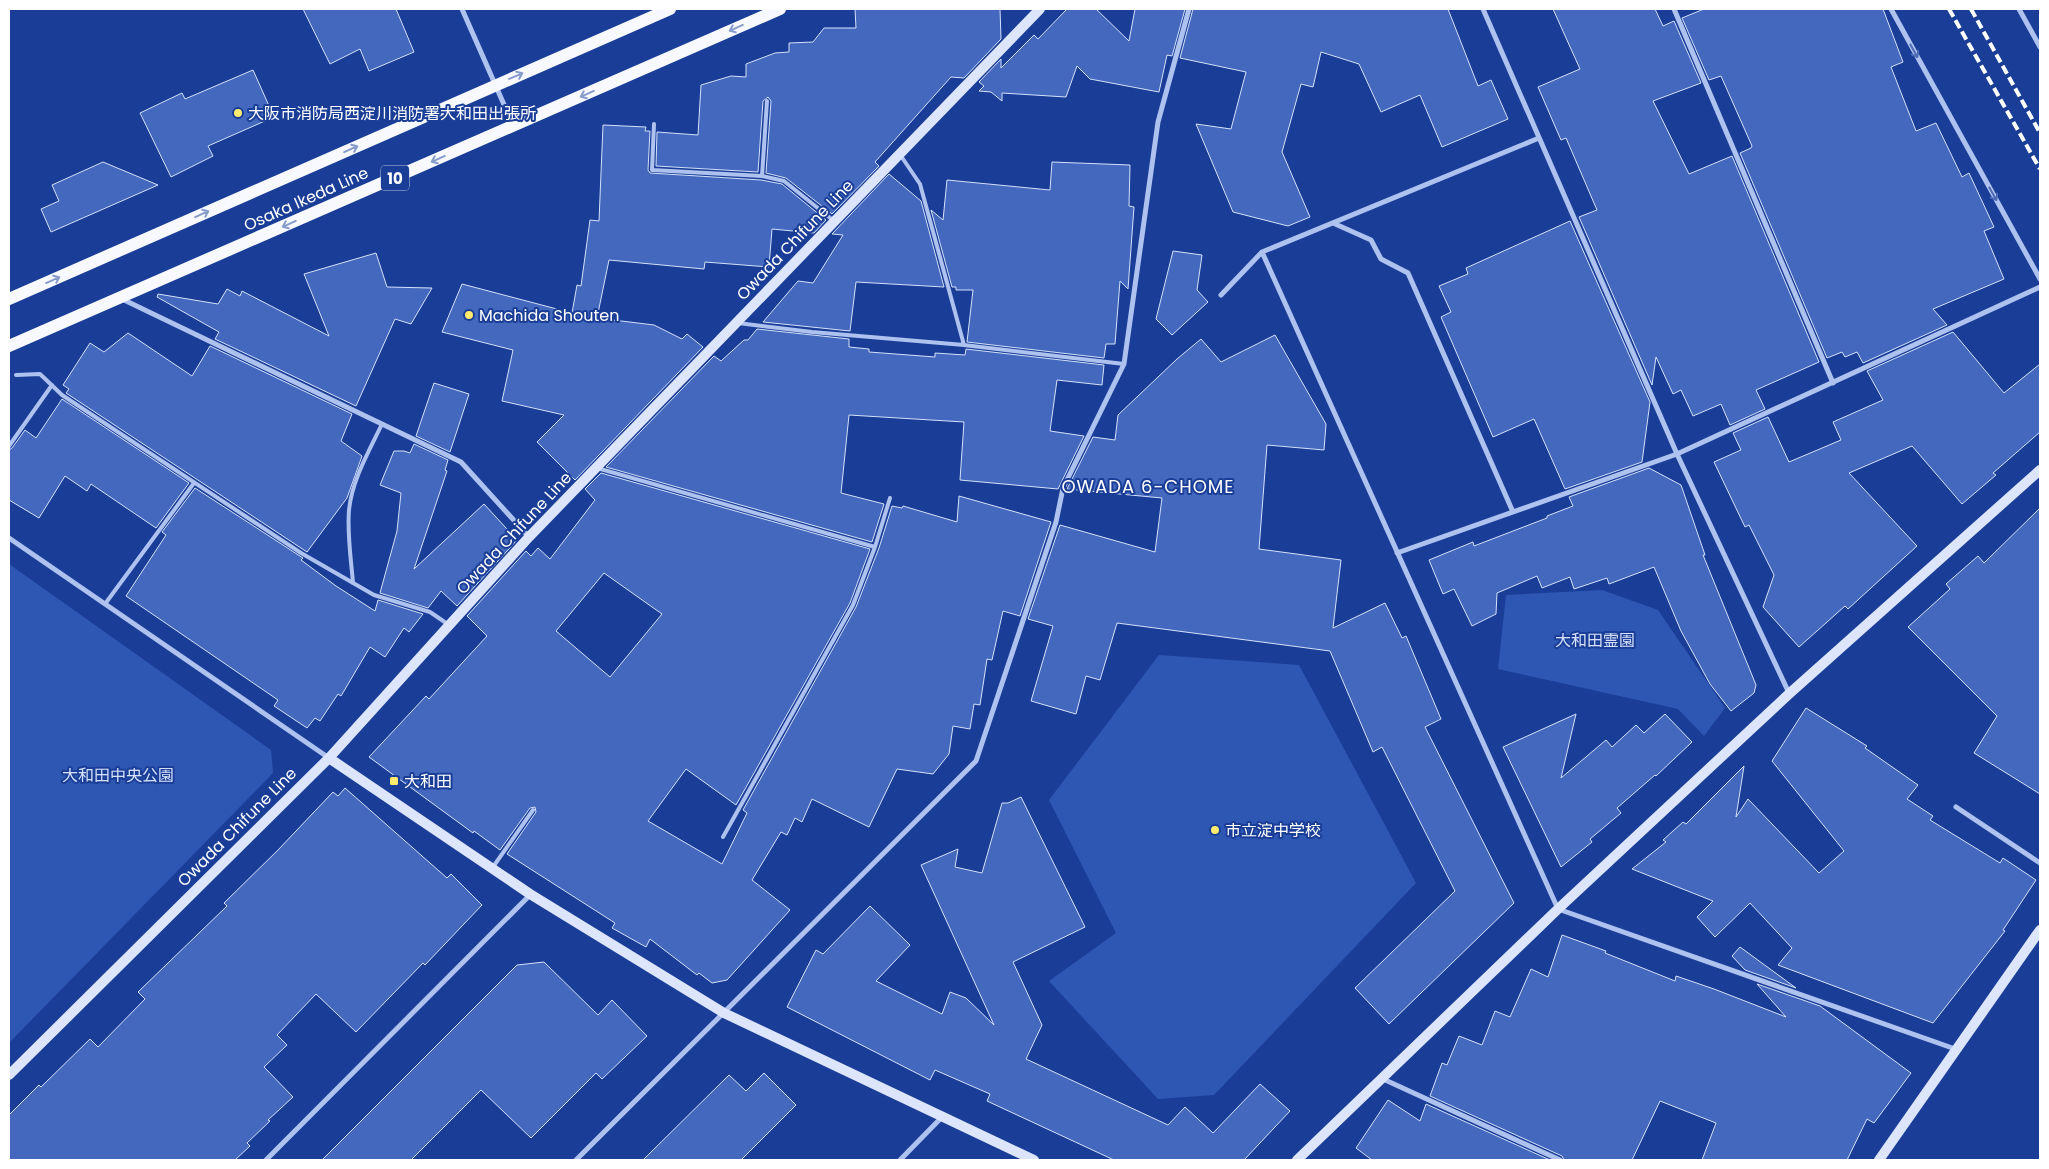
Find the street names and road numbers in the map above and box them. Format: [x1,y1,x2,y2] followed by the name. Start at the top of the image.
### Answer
[240,161,372,237] street label: Osaka Ikeda Line
[381,166,409,190] road number: 10
[731,174,859,305] street label: Owada Chifune Line
[451,467,577,599] street label: Owada Chifune Line
[172,762,302,892] street label: Owada Chifune Line

